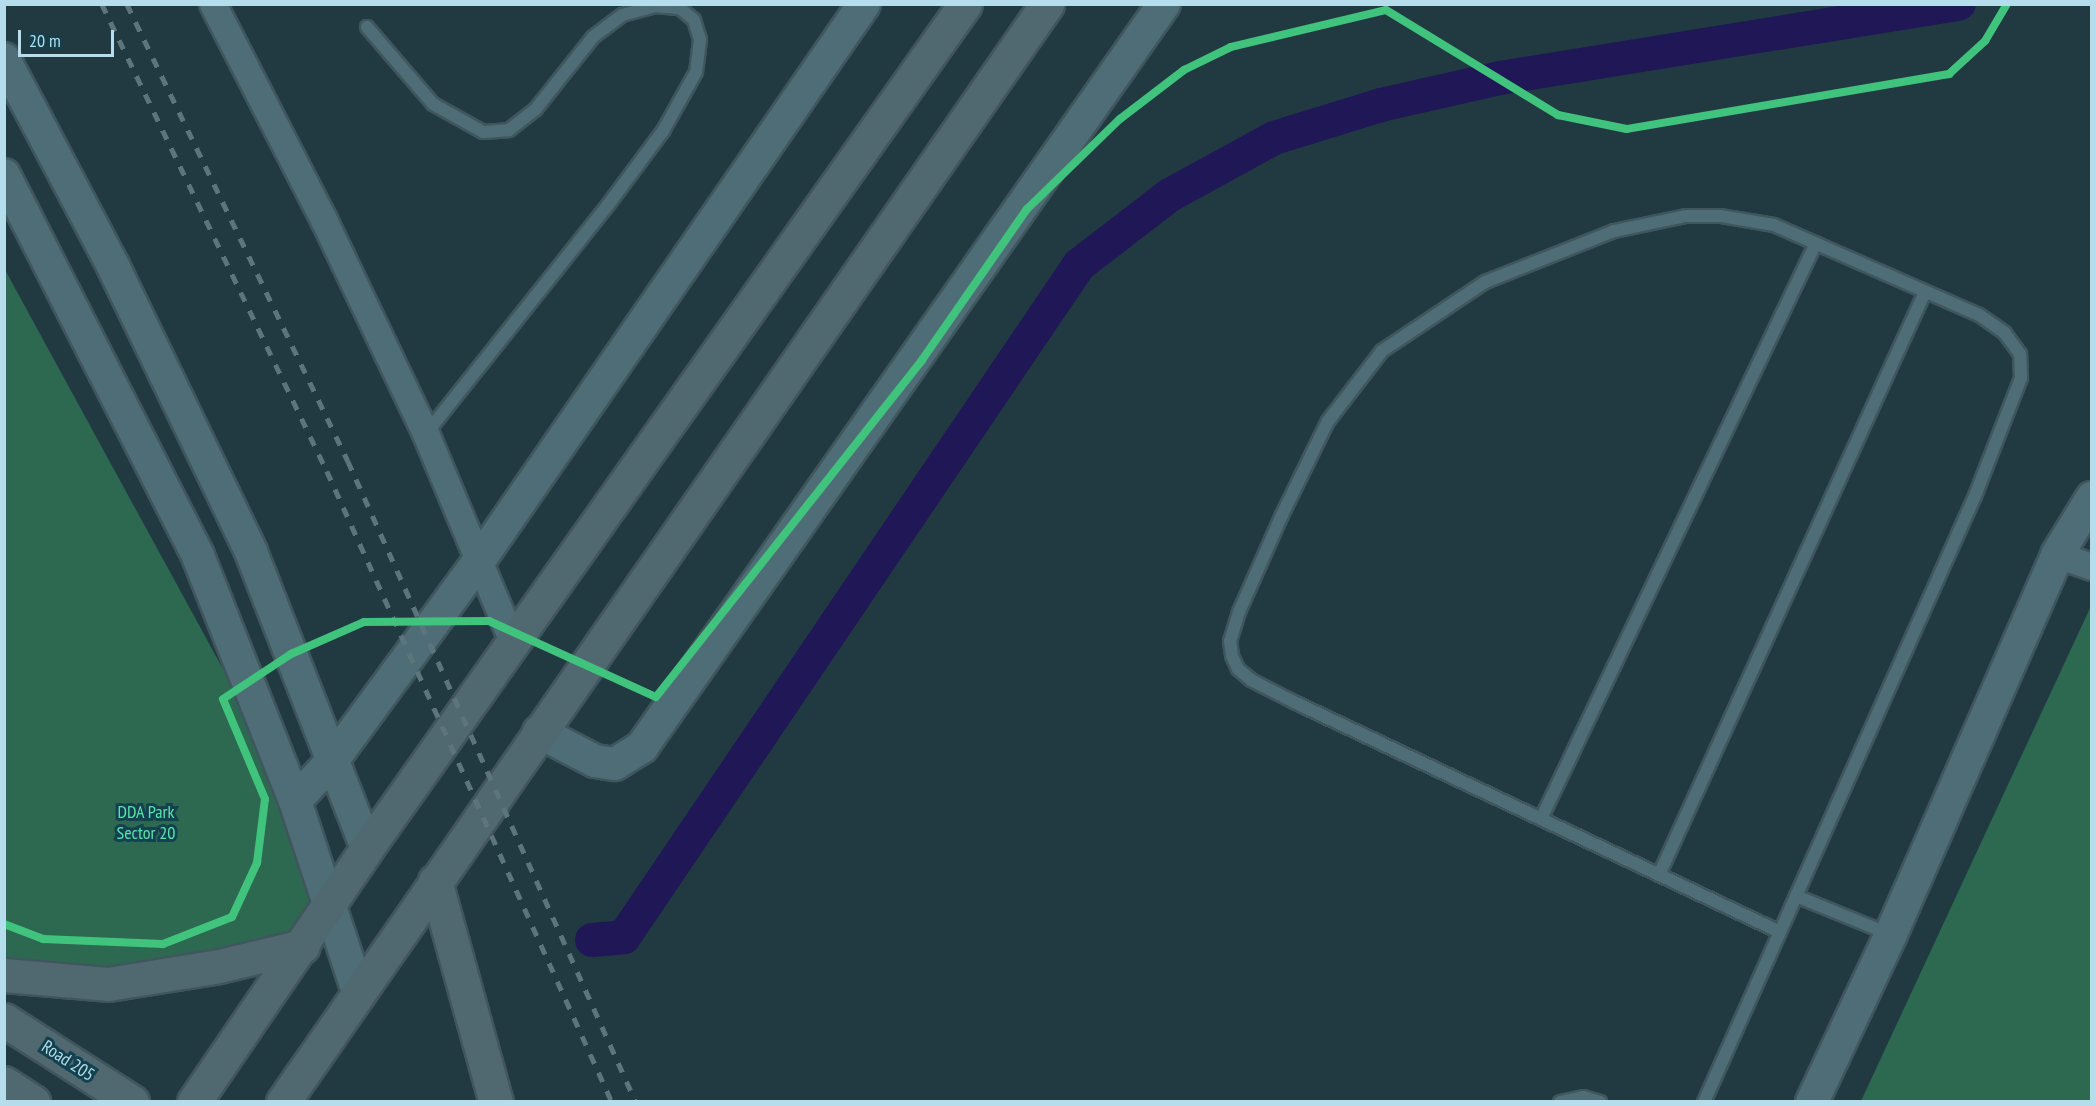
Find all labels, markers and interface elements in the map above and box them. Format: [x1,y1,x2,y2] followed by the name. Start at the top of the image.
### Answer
[21,18,117,56] scale bar
[29,29,61,52] text: 20 m
[117,802,175,844] park label: DDA Park Sector 20
[37,1036,99,1086] street label: Road 205

